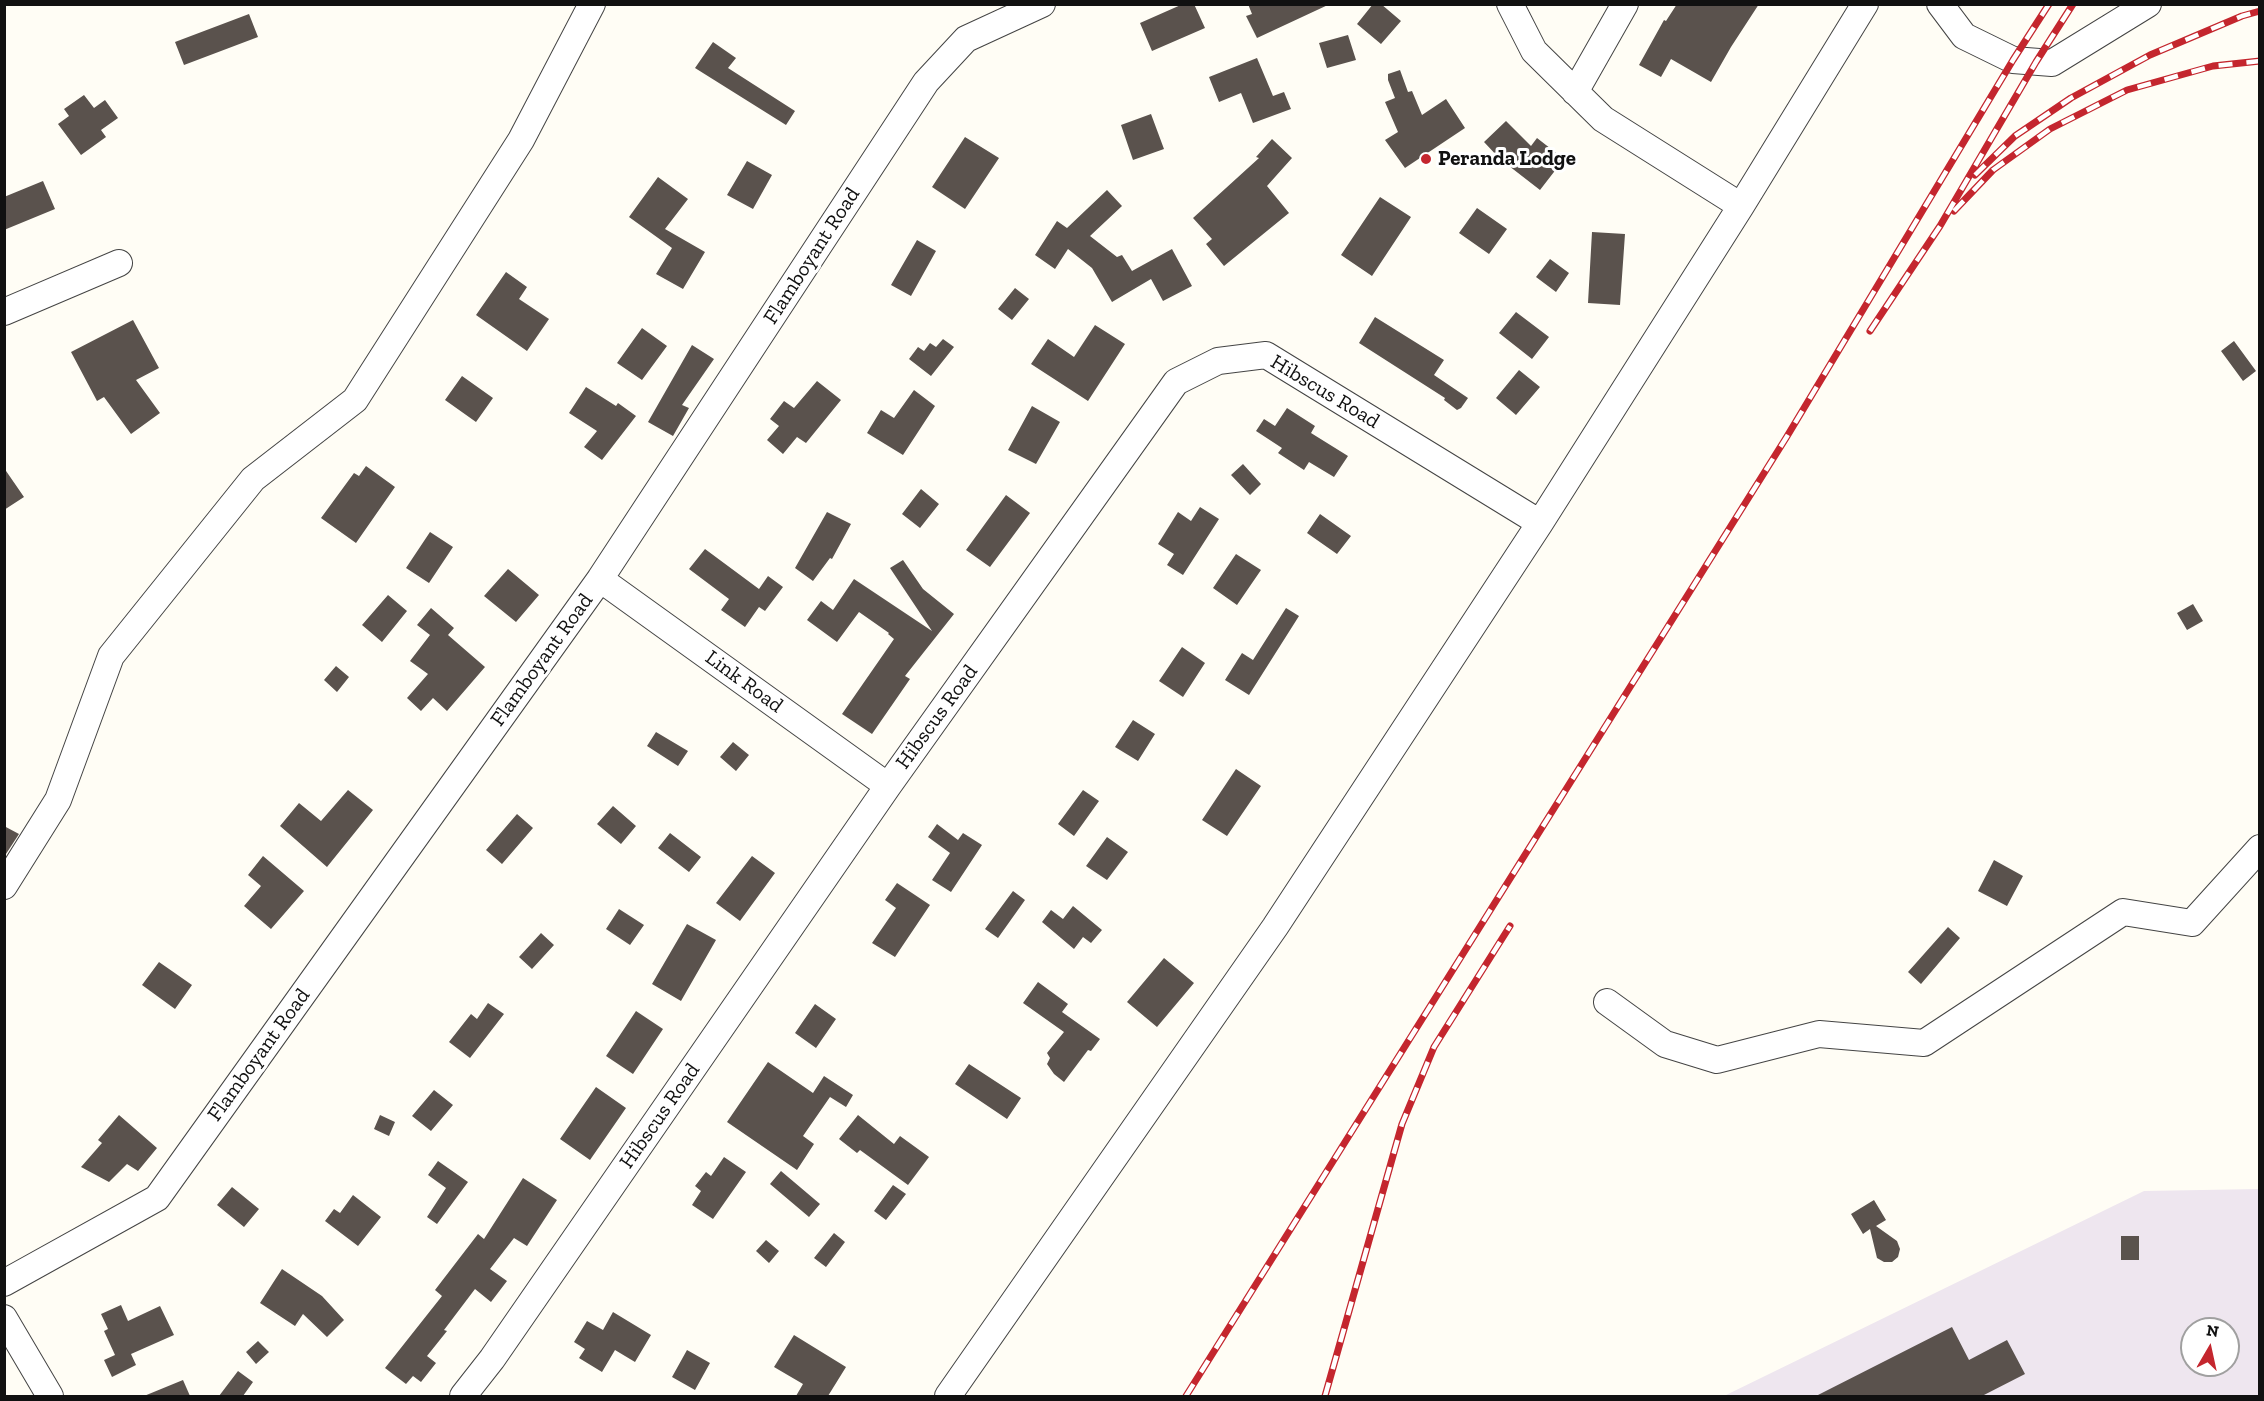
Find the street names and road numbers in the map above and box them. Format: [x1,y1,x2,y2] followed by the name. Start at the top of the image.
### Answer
[758,183,866,329] street label: Flamboyant Road
[1266,350,1384,434] street label: Hibscus Road
[485,589,599,731] street label: Flamboyant Road
[700,645,788,719] street label: Link Road
[891,660,983,774] street label: Hibscus Road
[202,984,316,1126] street label: Flamboyant Road
[614,1058,706,1174] street label: Hibscus Road

